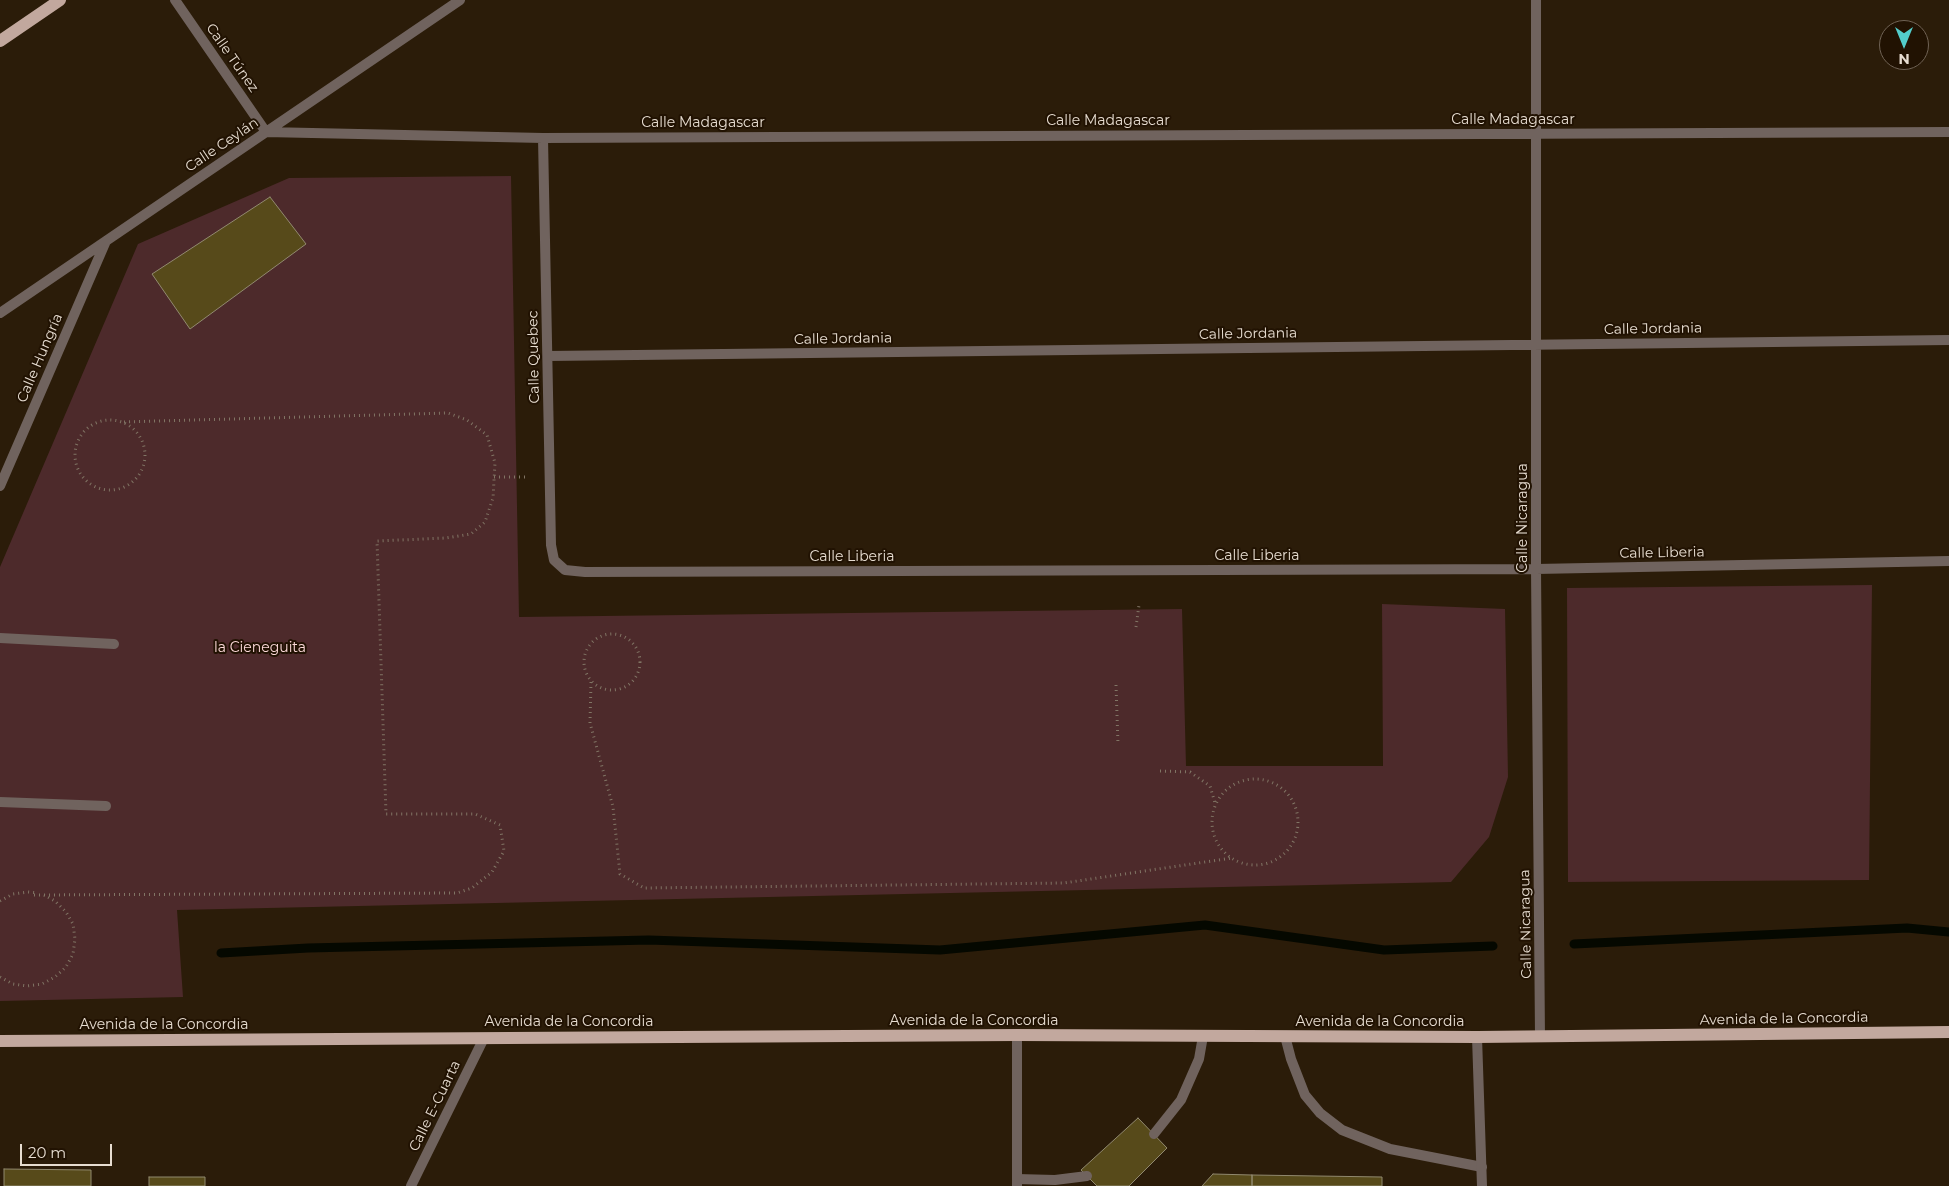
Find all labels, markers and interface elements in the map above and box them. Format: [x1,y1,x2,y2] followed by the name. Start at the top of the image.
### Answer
[202,20,262,96] street label: Calle Túnez
[1879,20,1929,70] north arrow
[1898,50,1910,68] text: N
[1451,112,1575,128] street label: Calle Madagascar
[1046,113,1170,129] street label: Calle Madagascar
[182,114,262,176] street label: Calle Ceylán
[641,115,765,131] street label: Calle Madagascar
[525,310,543,404] street label: Calle Quebec
[14,311,66,405] street label: Calle Hungría
[1604,320,1702,338] street label: Calle Jordania
[1199,325,1297,343] street label: Calle Jordania
[794,330,892,348] street label: Calle Jordania
[1515,463,1531,573] street label: Calle Nicaragua
[1619,544,1705,562] street label: Calle Liberia
[1214,548,1300,564] street label: Calle Liberia
[809,549,895,565] street label: Calle Liberia
[214,640,306,656] park label: la Cieneguita
[1517,869,1535,979] street label: Calle Nicaragua
[1699,1009,1869,1029] street label: Avenida de la Concordia
[890,1013,1058,1029] street label: Avenida de la Concordia
[485,1014,653,1030] street label: Avenida de la Concordia
[1296,1014,1464,1030] street label: Avenida de la Concordia
[80,1017,248,1033] street label: Avenida de la Concordia
[406,1058,464,1154] street label: Calle E-Cuarta
[22,1134,115,1166] scale bar
[28,1143,66,1162] text: 20 m

